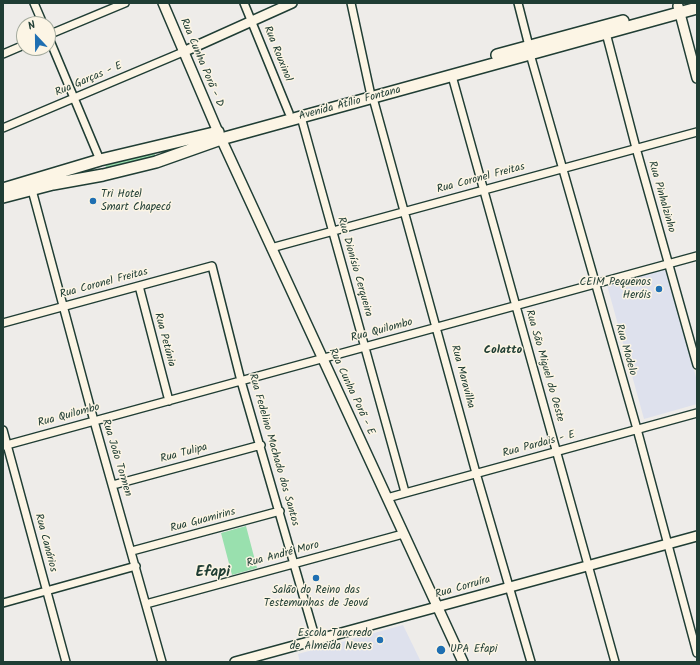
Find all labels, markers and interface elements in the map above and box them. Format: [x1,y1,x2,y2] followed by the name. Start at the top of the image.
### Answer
[16,16,56,56] north arrow
[25,16,38,35] text: N
[176,17,226,109] street label: Rua Cunha Porã - D
[260,24,294,84] street label: Rua Rouxinol
[53,60,125,100] street label: Rua Garças - E
[298,84,402,124] street label: Avenida Atílio Fontana
[644,160,678,234] street label: Rua Pinhalzinho
[436,161,526,197] street label: Rua Coronel Freitas
[101,188,171,214] place label: Tri Hotel Smart Chapecó
[88,196,98,206] marker: Tri Hotel Smart Chapecó
[333,216,375,318] street label: Rua Dionísio Cerqueira
[59,266,149,302] street label: Rua Coronel Freitas
[580,276,651,302] place label: CEIM Pequenos Heróis
[654,284,664,294] marker: CEIM Pequenos Heróis
[522,308,566,424] street label: Rua São Miguel do Oeste
[150,312,178,368] street label: Rua Petúnia
[350,316,414,346] street label: Rua Quilombo
[611,323,639,377] street label: Rua Modelo
[447,344,477,410] street label: Rua Maravilha
[484,344,522,358] district label: Colatto
[325,346,377,438] street label: Rua Cunha Porã - E
[245,372,301,528] street label: Rua Fedelino Machado dos Santos
[37,401,101,431] street label: Rua Quilombo
[98,418,134,498] street label: Rua João Tormen
[501,429,577,461] street label: Rua Pardais - E
[159,441,209,467] street label: Rua Tulipa
[169,506,237,536] street label: Rua Guamirins
[31,512,59,574] street label: Rua Canários
[245,539,321,571] street label: Rua André Moro
[196,564,230,582] district label: Efapi
[311,573,321,583] marker: Salão do Reino das Testemunhas de Jeová
[434,574,492,602] street label: Rua Corruíra
[264,584,368,610] place label: Salão do Reino das Testemunhas de Jeová
[290,627,372,653] place label: Escola Tancredo de Almeida Neves
[375,635,385,645] marker: Escola Tancredo de Almeida Neves
[450,643,497,657] place label: UPA Efapi
[435,644,447,656] marker: UPA Efapi

